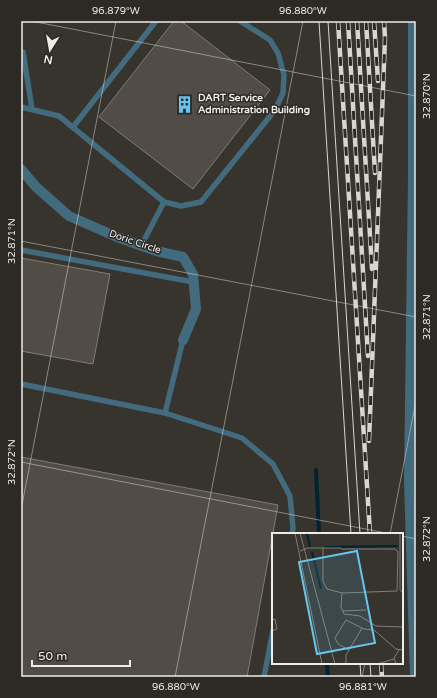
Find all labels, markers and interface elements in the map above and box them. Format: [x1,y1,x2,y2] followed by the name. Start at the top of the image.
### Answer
[92,5,140,17] text: 96.879°W
[279,5,327,17] text: 96.880°W
[30,30,70,70] north arrow
[43,52,54,67] text: N
[421,73,433,119] text: 32.870°N
[198,92,310,116] place label: DART Service Administration Building
[175,94,195,114] building icon: DART Service Administration Building
[6,218,18,264] text: 32.871°N
[107,227,163,257] street label: Doric Circle
[421,294,433,340] text: 32.871°N
[6,439,18,485] text: 32.872°N
[421,516,433,562] text: 32.872°N
[272,533,403,664] inset map
[32,642,130,668] scale bar
[38,649,67,663] text: 50 m
[152,681,200,693] text: 96.880°W
[339,681,387,693] text: 96.881°W

